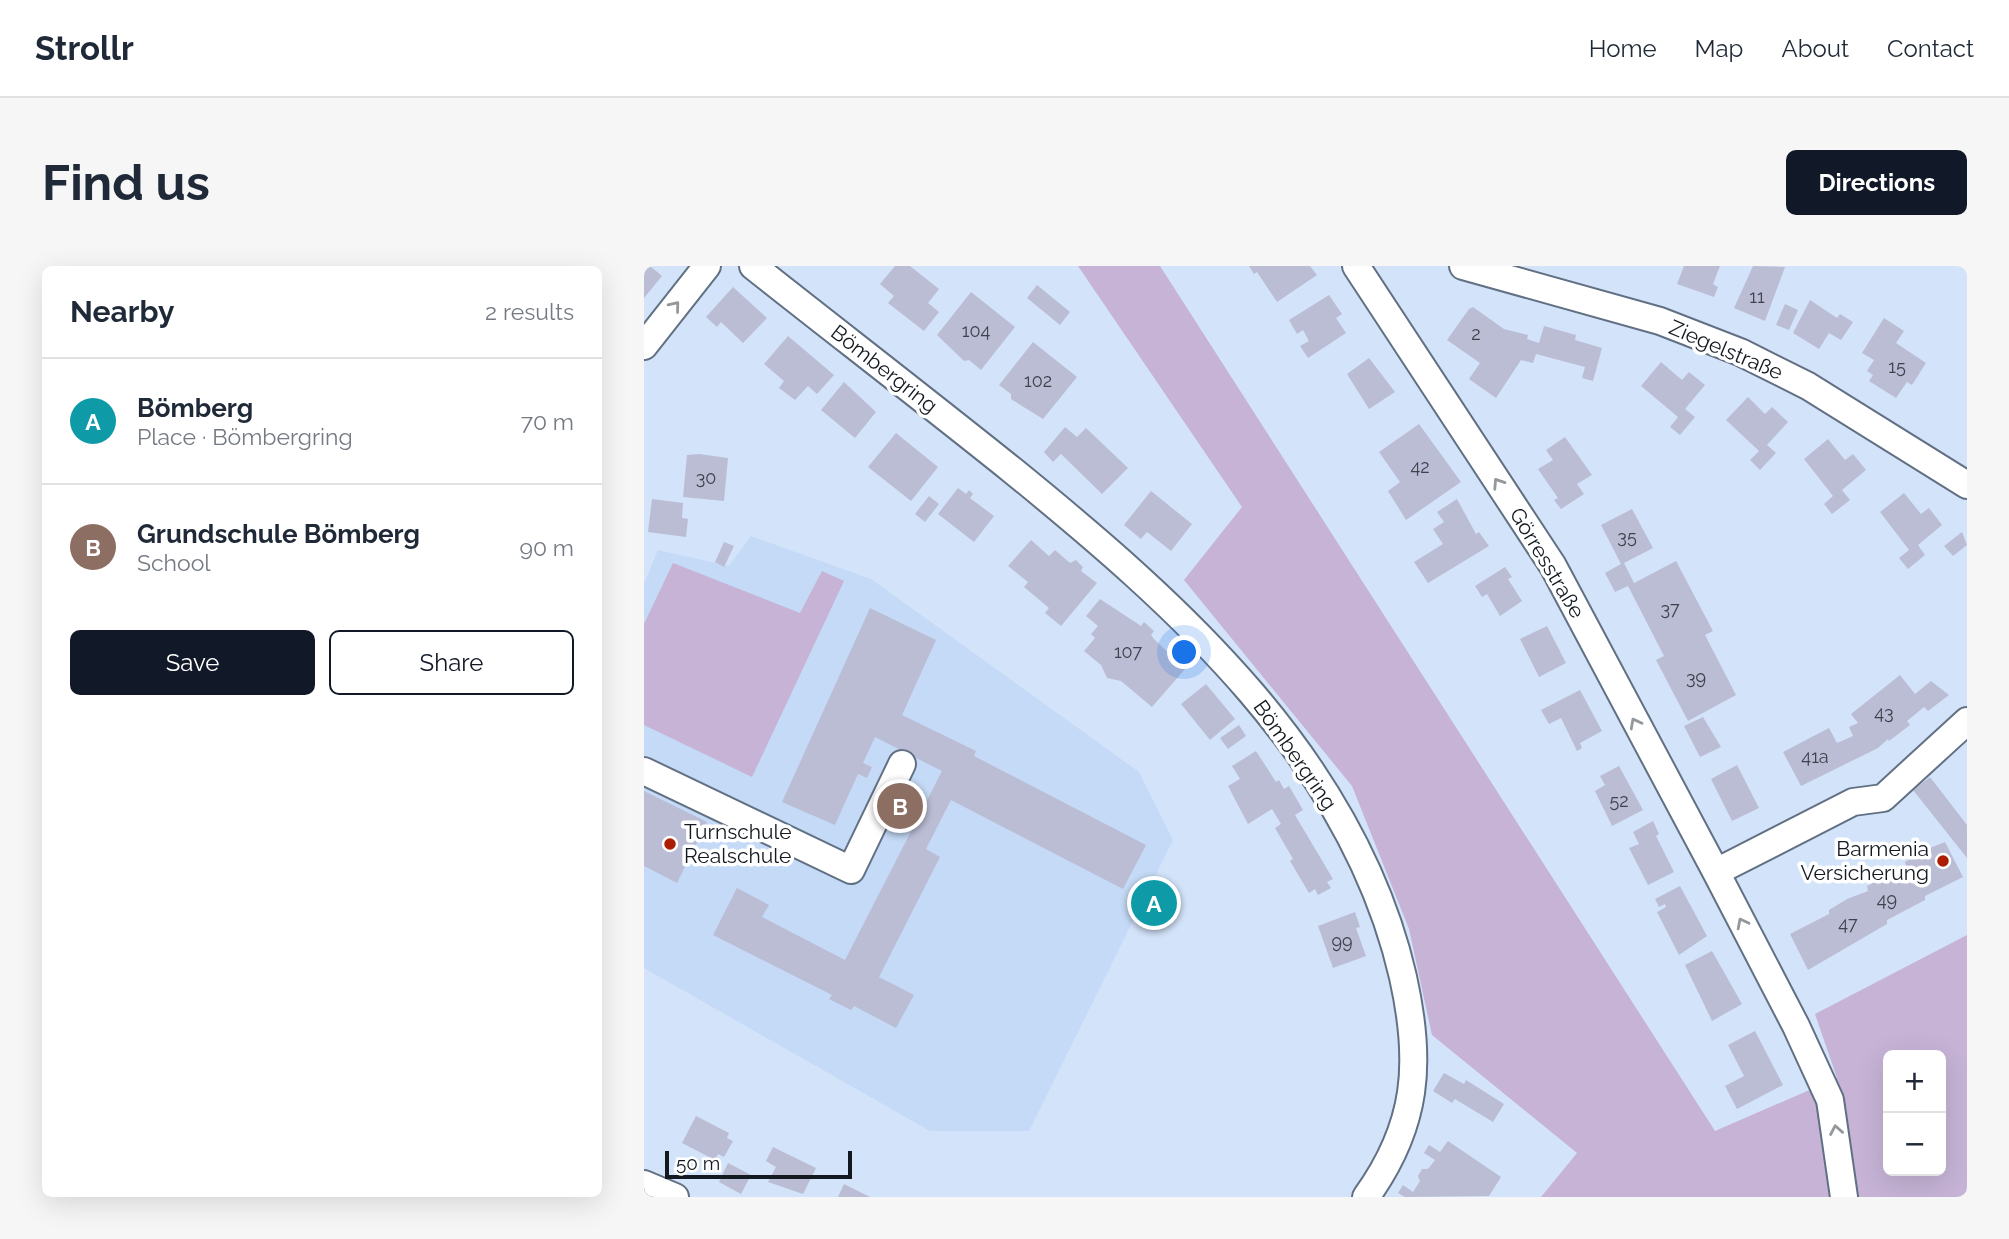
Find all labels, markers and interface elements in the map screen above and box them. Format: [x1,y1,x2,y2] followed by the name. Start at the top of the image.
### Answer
[35,29,134,68] text: Strollr
[1589,34,1657,63] text: Home
[1695,34,1743,63] text: Map
[1781,34,1849,63] text: About
[1887,34,1974,63] text: Contact
[1786,150,1967,215] button: Directions
[42,154,210,211] text: Find us
[1749,286,1765,307] house number: 11
[70,294,174,329] text: Nearby
[485,298,574,325] text: 2 results
[667,301,679,314] one-way arrow
[1666,314,1787,385] street label: Ziegelstraße
[826,319,943,418] street label: Bömbergring
[962,320,990,341] house number: 104
[1471,323,1481,344] house number: 2
[1888,356,1906,377] house number: 15
[1024,370,1052,391] house number: 102
[137,393,253,423] text: Bömberg
[85,408,101,435] text: A
[521,408,574,435] text: 70 m
[137,423,353,450] text: Place · Bömbergring
[1410,456,1430,477] house number: 42
[696,467,716,488] house number: 30
[1493,477,1506,490] one-way arrow
[1505,503,1590,622] street label: Görresstraße
[137,519,420,549] text: Grundschule Bömberg
[1617,526,1637,547] house number: 35
[85,534,101,561] text: B
[519,534,574,561] text: 90 m
[137,549,211,576] text: School
[1660,598,1680,619] house number: 37
[70,630,315,695] button: Save
[329,630,574,695] button: Share
[1167,635,1201,669] your location
[1114,641,1142,662] house number: 107
[1686,667,1706,688] house number: 39
[1248,695,1342,814] street label: Bömbergring
[1874,702,1894,723] house number: 43
[1630,717,1643,730] one-way arrow
[1801,746,1829,767] house number: 41a
[877,780,923,832] pin: B
[1609,790,1629,811] house number: 52
[684,819,792,868] place label: Turnschule Realschule
[662,836,678,852] marker: Turnschule Realschule
[1801,836,1929,885] place label: Barmenia Versicherung
[1935,853,1951,869] marker: Barmenia Versicherung
[1131,877,1177,929] pin: A
[1877,889,1897,910] house number: 49
[1838,913,1858,934] house number: 47
[1737,918,1751,930] one-way arrow
[1331,931,1353,952] house number: 99
[1883,1050,1946,1176] map controls
[1883,1050,1946,1113] button: +
[1883,1113,1946,1176] button: −
[1829,1124,1844,1136] one-way arrow
[665,1148,852,1180] scale bar
[676,1152,720,1174] text: 50 m

